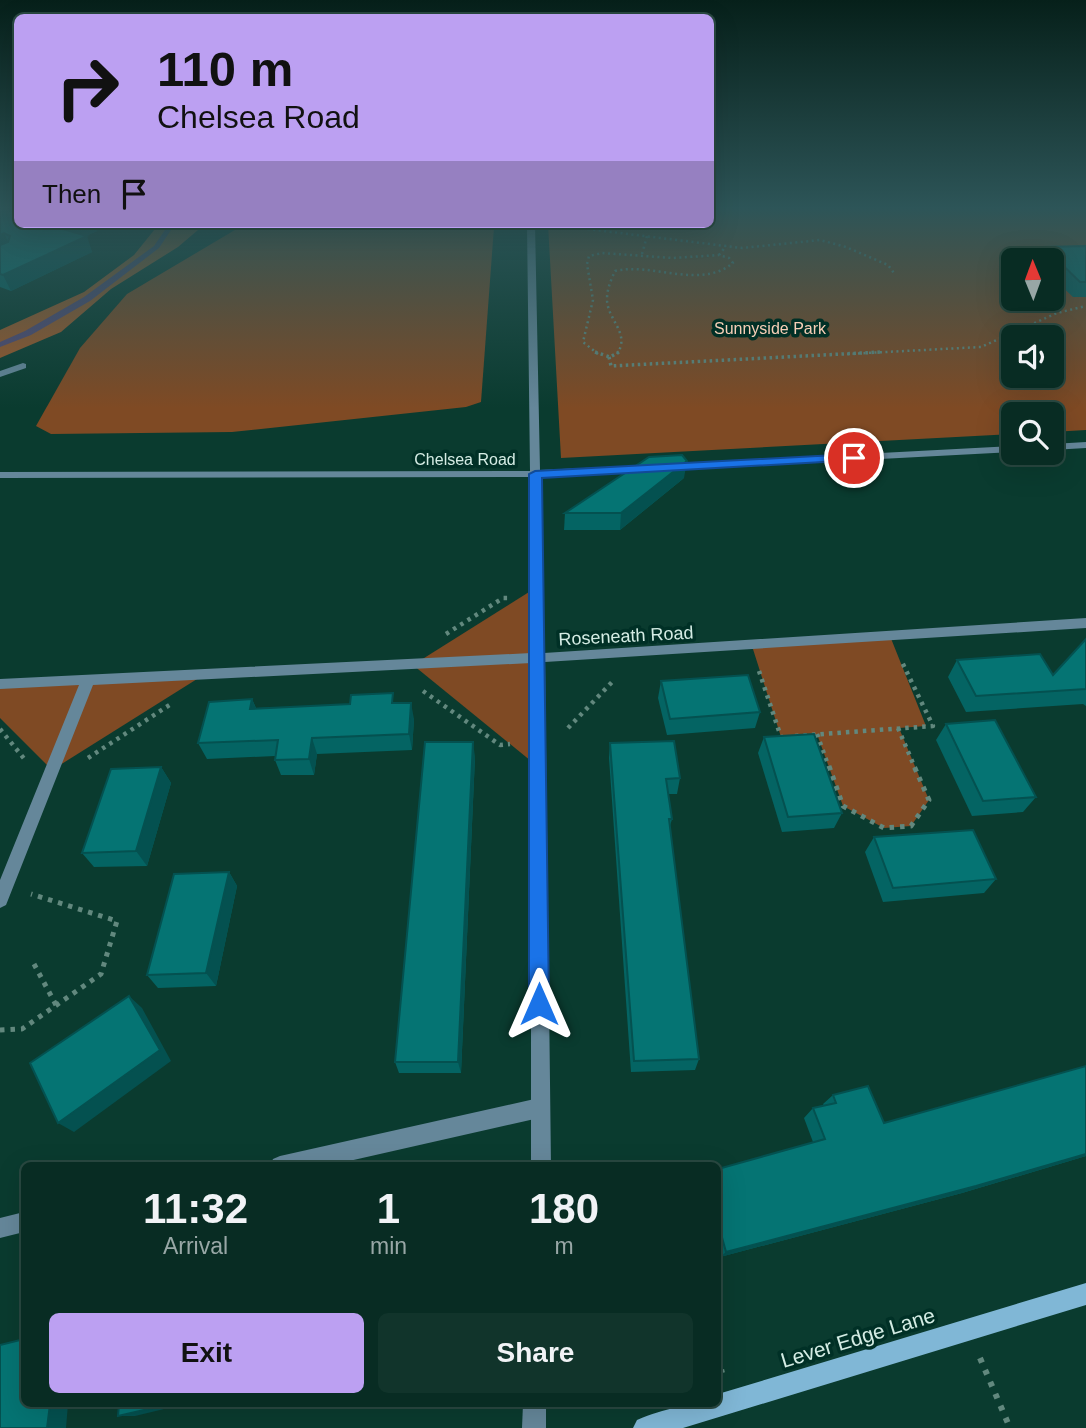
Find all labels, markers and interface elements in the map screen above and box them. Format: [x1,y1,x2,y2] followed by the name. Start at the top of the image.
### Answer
[42,42,133,133] icon: right
[157,42,293,96] text: 110 m
[157,99,360,135] text: Chelsea Road
[115,175,153,213] icon: arrive
[42,179,101,209] text: Then
[1001,248,1064,312] north arrow
[1001,248,1064,465] map controls
[714,320,827,337] park label: Sunnyside Park
[1001,325,1064,388] button: sound
[1001,402,1064,465] button: search
[824,428,884,488] pin
[835,439,873,477] icon: arrive
[414,451,516,468] street label: Chelsea Road
[558,622,694,650] street label: Roseneath Road
[502,967,576,1041] position arrow
[143,1185,248,1232] text: 11:32
[377,1185,400,1232] text: 1
[529,1185,599,1232] text: 180
[163,1233,228,1259] text: Arrival
[370,1233,407,1259] text: min
[554,1233,574,1259] text: m
[778,1303,938,1372] street label: Lever Edge Lane
[49,1313,364,1393] button: Exit
[378,1313,693,1393] button: Share

